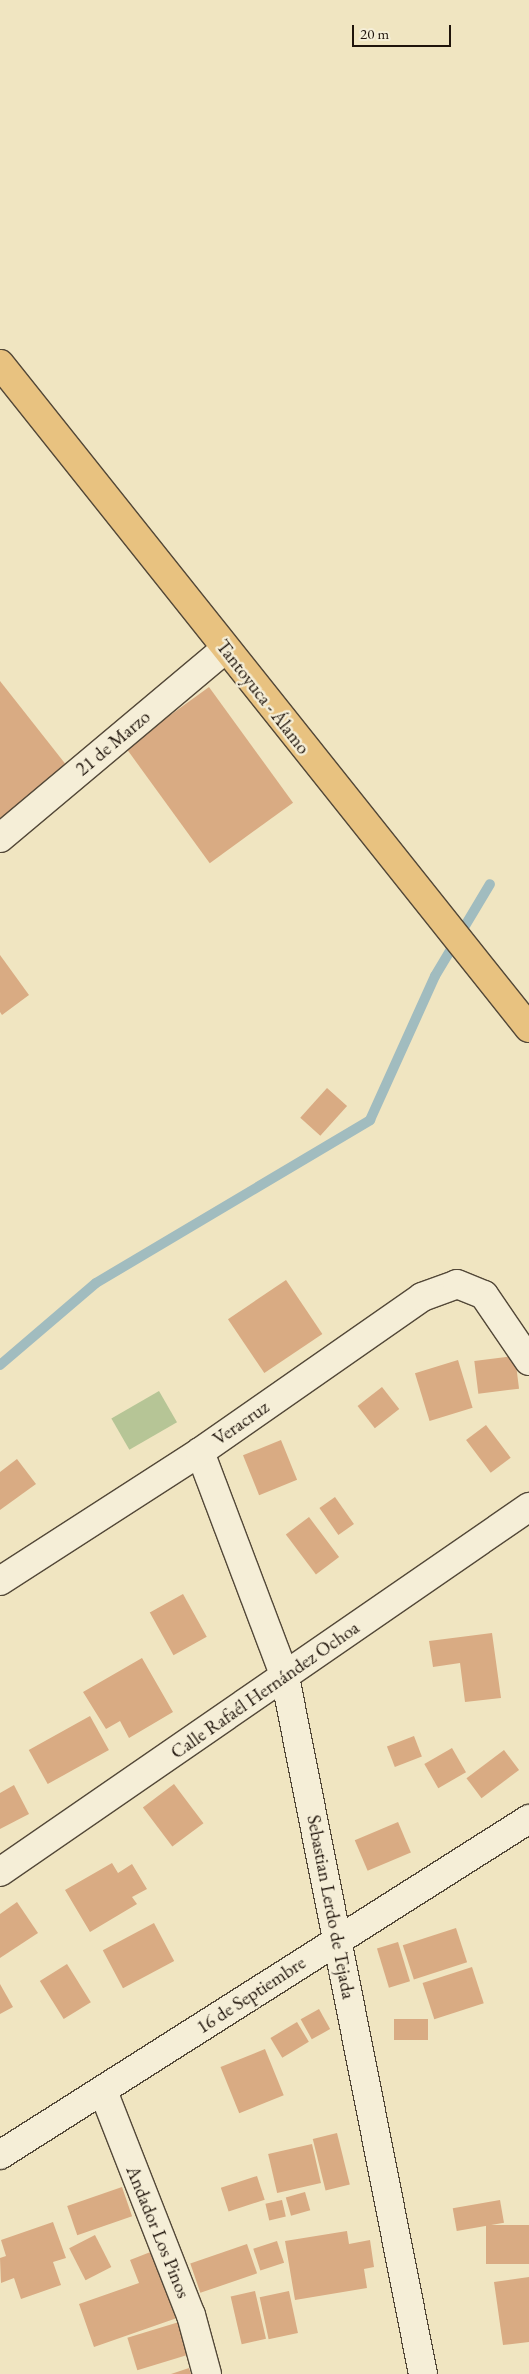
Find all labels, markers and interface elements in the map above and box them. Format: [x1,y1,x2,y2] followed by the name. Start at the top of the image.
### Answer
[354,15,453,47] scale bar
[360,24,389,43] text: 20 m
[211,635,315,759] street label: Tantoyuca - Álamo
[71,705,155,781] street label: 21 de Marzo
[209,1396,273,1450] street label: Veracruz
[166,1616,364,1764] street label: Calle Rafaél Hernández Ochoa
[302,1813,360,2001] street label: Sebastian Lerdo de Tejada
[192,1951,310,2039] street label: 16 de Septiembre
[121,2163,195,2301] street label: Andador Los Pinos

